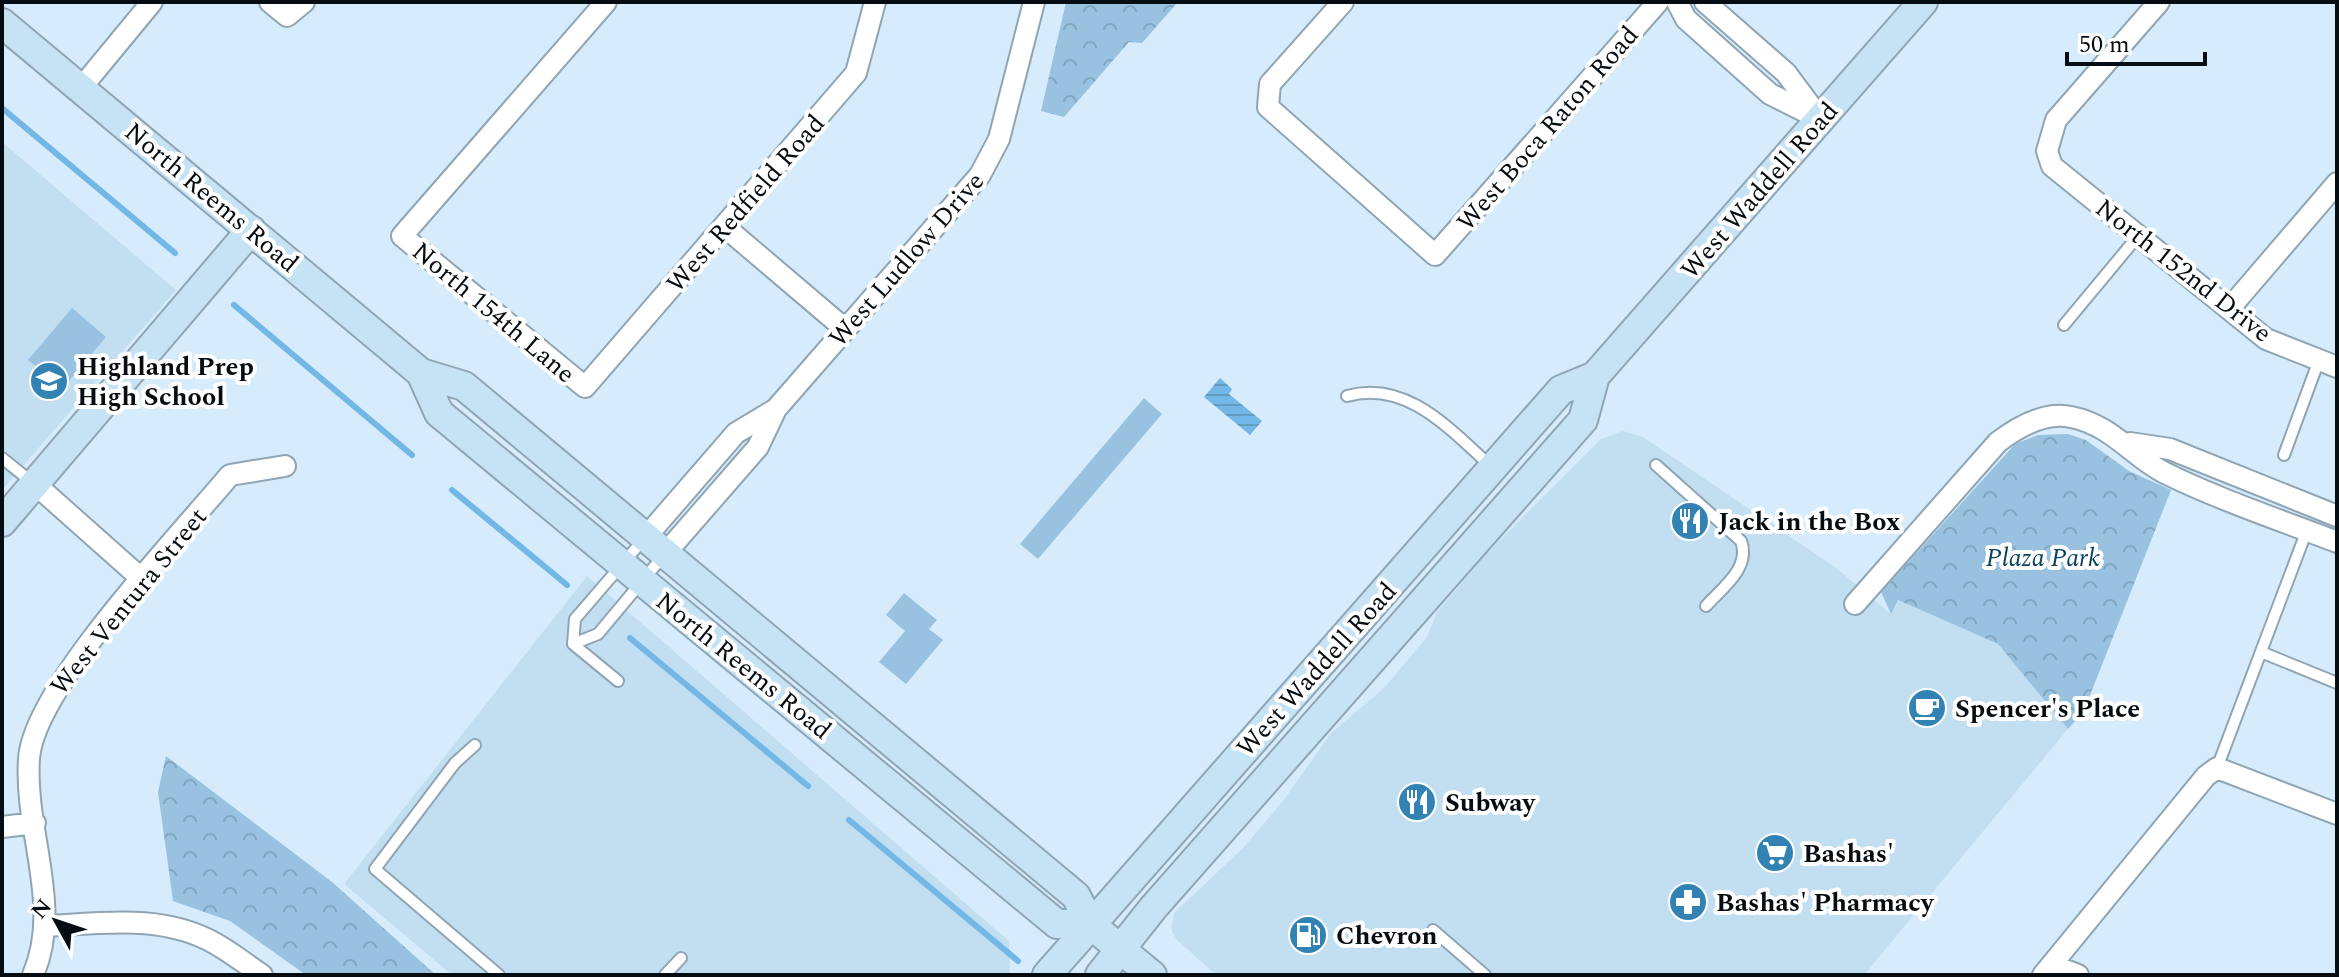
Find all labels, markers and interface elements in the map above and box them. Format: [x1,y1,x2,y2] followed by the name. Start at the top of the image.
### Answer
[2067,16,2205,66] scale bar
[1447,17,1648,240] street label: West Boca Raton Road
[2079,27,2130,63] text: 50 m
[1671,93,1848,288] street label: West Waddell Road
[657,105,835,302] street label: West Redfield Road
[115,113,307,283] street label: North Reems Road
[819,163,994,356] street label: West Ludlow Drive
[2086,189,2280,353] street label: North 152nd Drive
[403,232,584,393] street label: North 154th Lane
[77,347,254,417] place label: Highland Prep High School
[28,360,70,402] school or university icon: Highland Prep High School
[40,499,217,704] street label: West Ventura Street
[1669,500,1711,542] restaurant icon: Jack in the Box
[1718,502,1900,542] place label: Jack in the Box
[1986,538,2100,578] park label: Plaza Park
[1227,573,1407,766] street label: West Waddell Road
[646,582,840,750] street label: North Reems Road
[1906,687,1948,729] cafe icon: Spencer's Place
[1955,689,2140,729] place label: Spencer's Place
[1396,781,1438,823] restaurant icon: Subway
[1445,783,1537,823] place label: Subway
[1754,832,1796,874] supermarket icon: Bashas'
[1803,834,1894,874] place label: Bashas'
[16,881,96,961] north arrow
[1667,881,1709,923] pharmacy icon: Bashas' Pharmacy
[1716,883,1935,923] place label: Bashas' Pharmacy
[23,892,60,927] text: N
[1287,914,1329,956] fuel station icon: Chevron
[1336,916,1437,956] place label: Chevron

